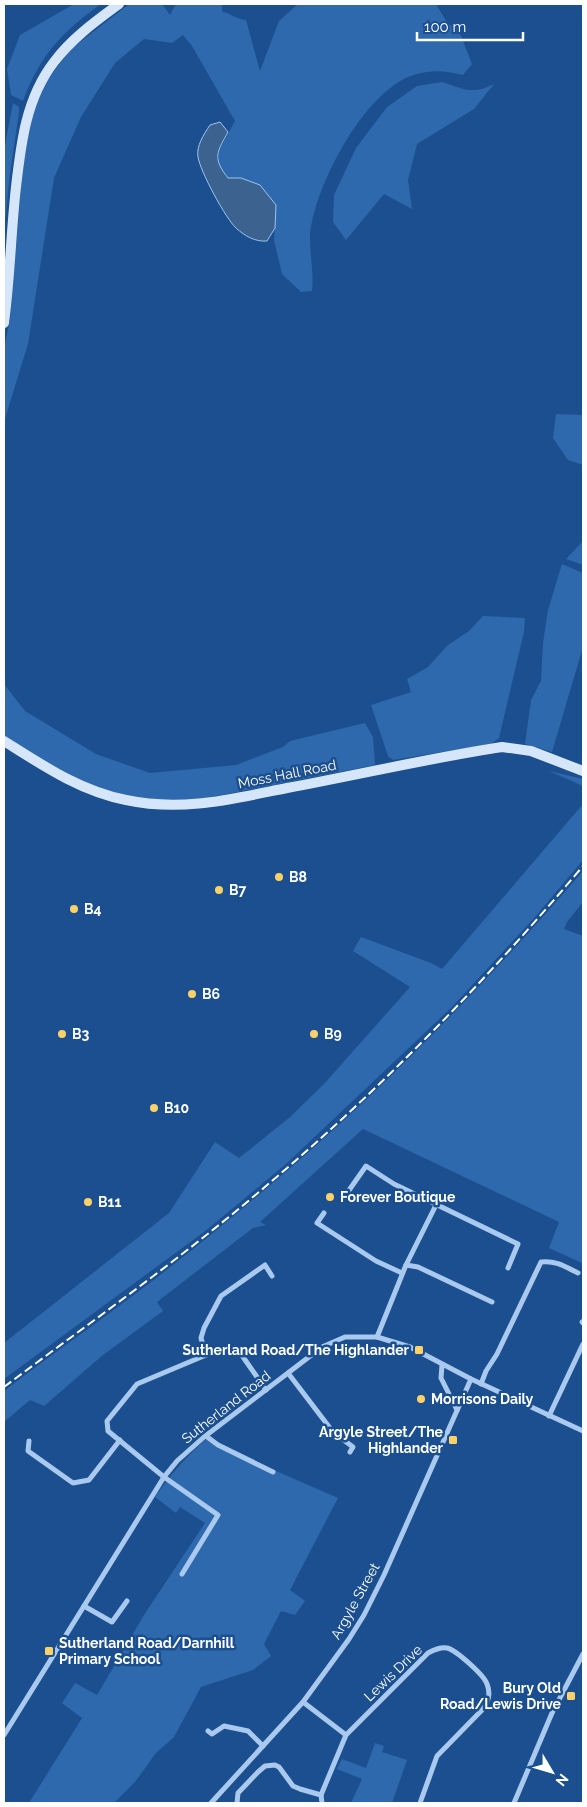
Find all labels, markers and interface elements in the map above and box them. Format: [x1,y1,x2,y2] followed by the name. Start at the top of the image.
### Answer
[417,10,523,42] scale bar
[424,18,466,36] text: 100 m
[236,757,338,791] street label: Moss Hall Road
[289,869,307,885] place label: B8
[273,871,285,883] marker: B8
[229,882,247,898] place label: B7
[213,884,225,896] marker: B7
[84,901,102,917] place label: B4
[68,903,80,915] marker: B4
[202,986,220,1002] place label: B6
[186,988,198,1000] marker: B6
[72,1026,90,1042] place label: B3
[324,1026,342,1042] place label: B9
[56,1028,68,1040] marker: B3
[308,1028,320,1040] marker: B9
[164,1100,189,1116] place label: B10
[148,1102,160,1114] marker: B10
[340,1189,456,1205] place label: Forever Boutique
[324,1191,336,1203] marker: Forever Boutique
[98,1194,121,1210] place label: B11
[82,1196,94,1208] marker: B11
[183,1342,410,1358] place label: Sutherland Road/The Highlander
[413,1344,425,1356] marker: Sutherland Road/The Highlander
[178,1367,274,1447] street label: Sutherland Road
[431,1391,534,1407] place label: Morrisons Daily
[415,1393,427,1405] marker: Morrisons Daily
[319,1424,444,1456] place label: Argyle Street/The Highlander
[447,1434,459,1446] marker: Argyle Street/The Highlander
[327,1560,383,1642] street label: Argyle Street
[59,1635,235,1667] place label: Sutherland Road/Darnhill Primary School
[361,1641,425,1705] street label: Lewis Drive
[43,1645,55,1657] marker: Sutherland Road/Darnhill Primary School
[440,1680,562,1712] place label: Bury Old Road/Lewis Drive
[565,1690,577,1702] marker: Bury Old Road/Lewis Drive
[527,1747,577,1797] north arrow
[553,1771,572,1789] text: N

